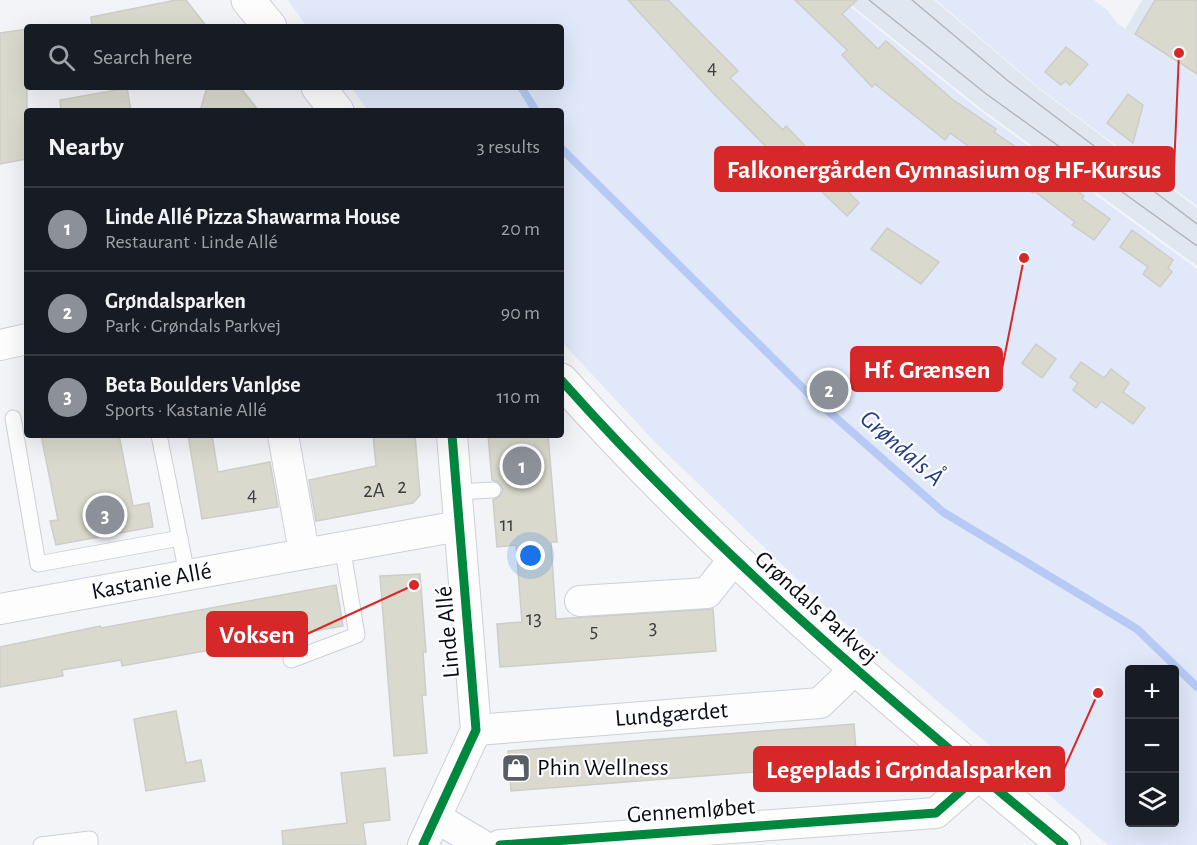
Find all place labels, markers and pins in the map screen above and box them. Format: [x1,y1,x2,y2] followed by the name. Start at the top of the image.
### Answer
[715,147,1174,191] callout: Falkonergården Gymnasium og HF-Kursus
[851,347,1002,391] callout: Hf. Grænsen
[810,368,848,412] pin: 2
[502,444,542,488] pin: 1
[86,492,124,538] pin: 3
[207,612,307,656] callout: Voksen
[754,747,1064,791] callout: Legeplads i Grøndalsparken
[500,752,532,784] shop icon: Phin Wellness
[537,756,669,780] place label: Phin Wellness

